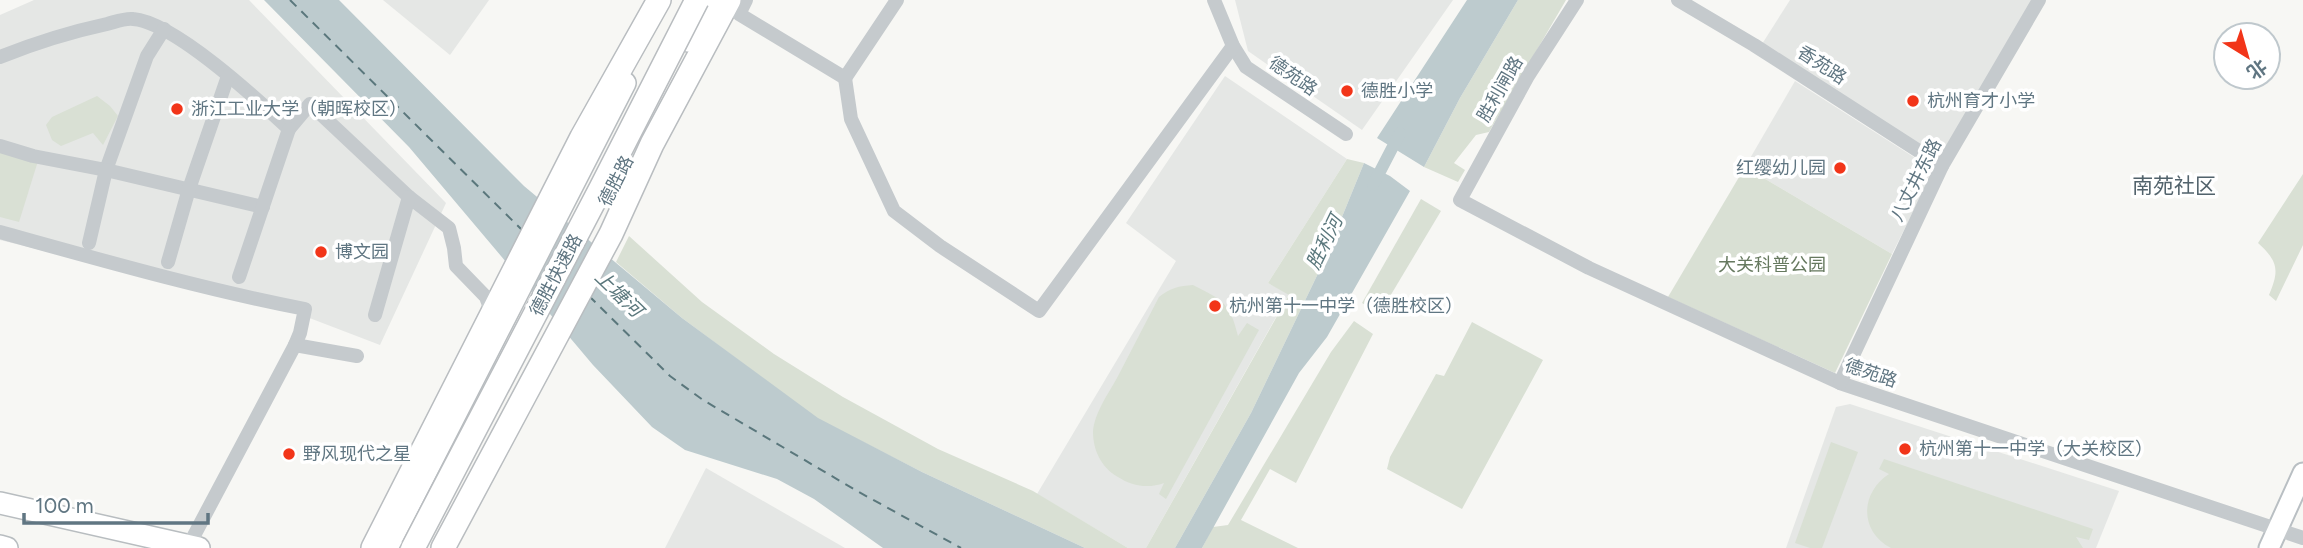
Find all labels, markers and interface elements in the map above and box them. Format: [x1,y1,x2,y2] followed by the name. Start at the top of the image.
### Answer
[2212,21,2282,91] north arrow
[1793,41,1851,89] street label: 香苑路
[1265,52,1321,100] street label: 德苑路
[1472,52,1528,126] street label: 胜利闸路
[2242,54,2271,84] text: 北
[1361,80,1433,102] place label: 德胜小学
[1339,83,1355,99] marker: 德胜小学
[1927,90,2035,112] place label: 杭州育才小学
[1905,93,1921,109] marker: 杭州育才小学
[191,98,407,120] place label: 浙江工业大学（朝晖校区）
[169,101,185,117] marker: 浙江工业大学（朝晖校区）
[1886,135,1946,225] street label: 八丈井东路
[594,152,638,210] street label: 德胜路
[1736,157,1826,179] place label: 红缨幼儿园
[1832,160,1848,176] marker: 红缨幼儿园
[2132,173,2216,198] district label: 南苑社区
[1302,208,1349,273] water label: 胜利河
[525,230,587,320] street label: 德胜快速路
[335,241,389,263] place label: 博文园
[313,244,329,260] marker: 博文园
[1718,254,1826,276] park label: 大关科普公园
[590,265,650,324] water label: 上塘河
[1229,295,1463,317] place label: 杭州第十一中学（德胜校区）
[1207,298,1223,314] marker: 杭州第十一中学（德胜校区）
[1842,354,1900,392] street label: 德苑路
[1919,438,2153,460] place label: 杭州第十一中学（大关校区）
[1897,441,1913,457] marker: 杭州第十一中学（大关校区）
[303,443,411,465] place label: 野风现代之星
[281,446,297,462] marker: 野风现代之星
[24,482,208,526] scale bar
[35,493,94,518] text: 100 m

